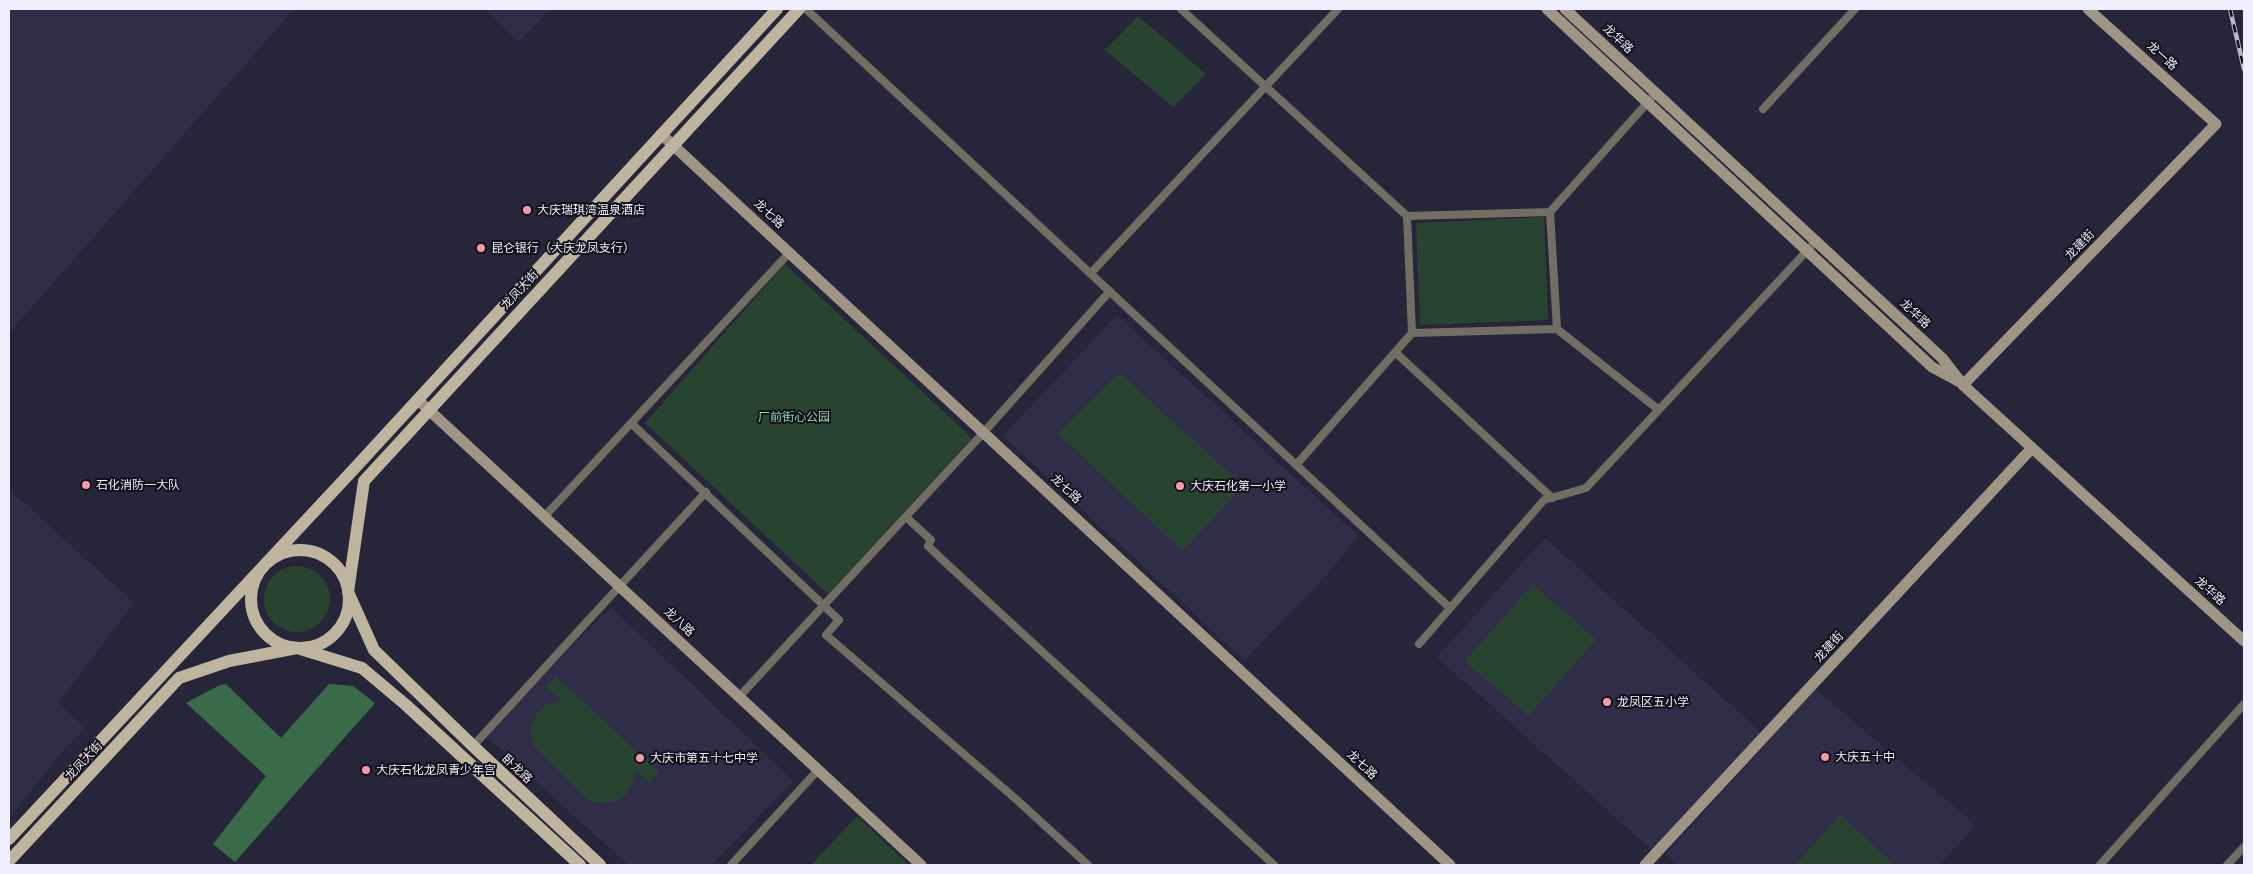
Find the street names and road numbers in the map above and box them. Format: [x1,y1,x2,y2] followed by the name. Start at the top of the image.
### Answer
[1600,21,1636,57] street label: 龙华路
[2144,39,2180,73] street label: 龙一路
[751,196,787,232] street label: 龙七路
[2062,227,2098,263] street label: 龙建街
[498,268,542,312] street label: 龙凤大街
[1897,296,1933,332] street label: 龙华路
[1048,471,1084,507] street label: 龙七路
[2192,574,2228,608] street label: 龙华路
[661,604,697,640] street label: 龙八路
[1811,629,1847,665] street label: 龙建街
[62,739,106,783] street label: 龙凤大街
[1344,747,1380,783] street label: 龙七路
[499,751,535,787] street label: 卧龙路

